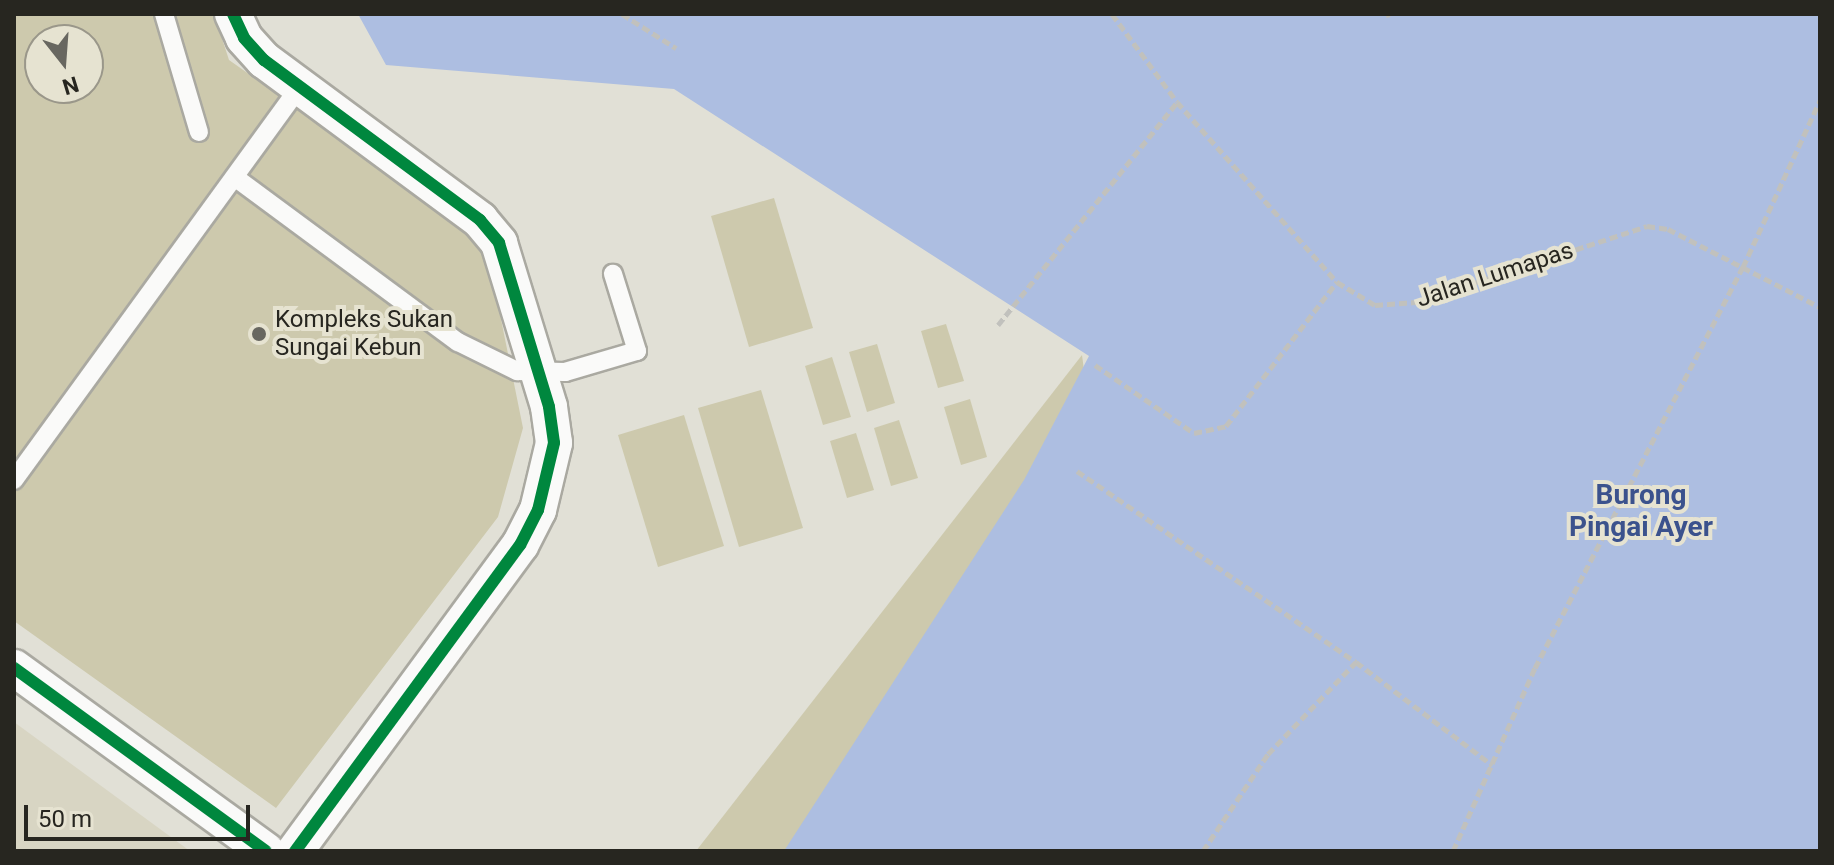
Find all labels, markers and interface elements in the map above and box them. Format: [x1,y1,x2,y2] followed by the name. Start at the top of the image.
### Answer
[24,24,104,104] north arrow
[59,71,82,100] text: N
[1413,236,1577,314] street label: Jalan Lumapas
[275,306,453,362] place label: Kompleks Sukan Sungai Kebun
[250,325,268,343] marker: Kompleks Sukan Sungai Kebun
[1569,478,1713,544] district label: Burong Pingai Ayer
[28,789,254,839] scale bar
[38,805,92,833] text: 50 m

